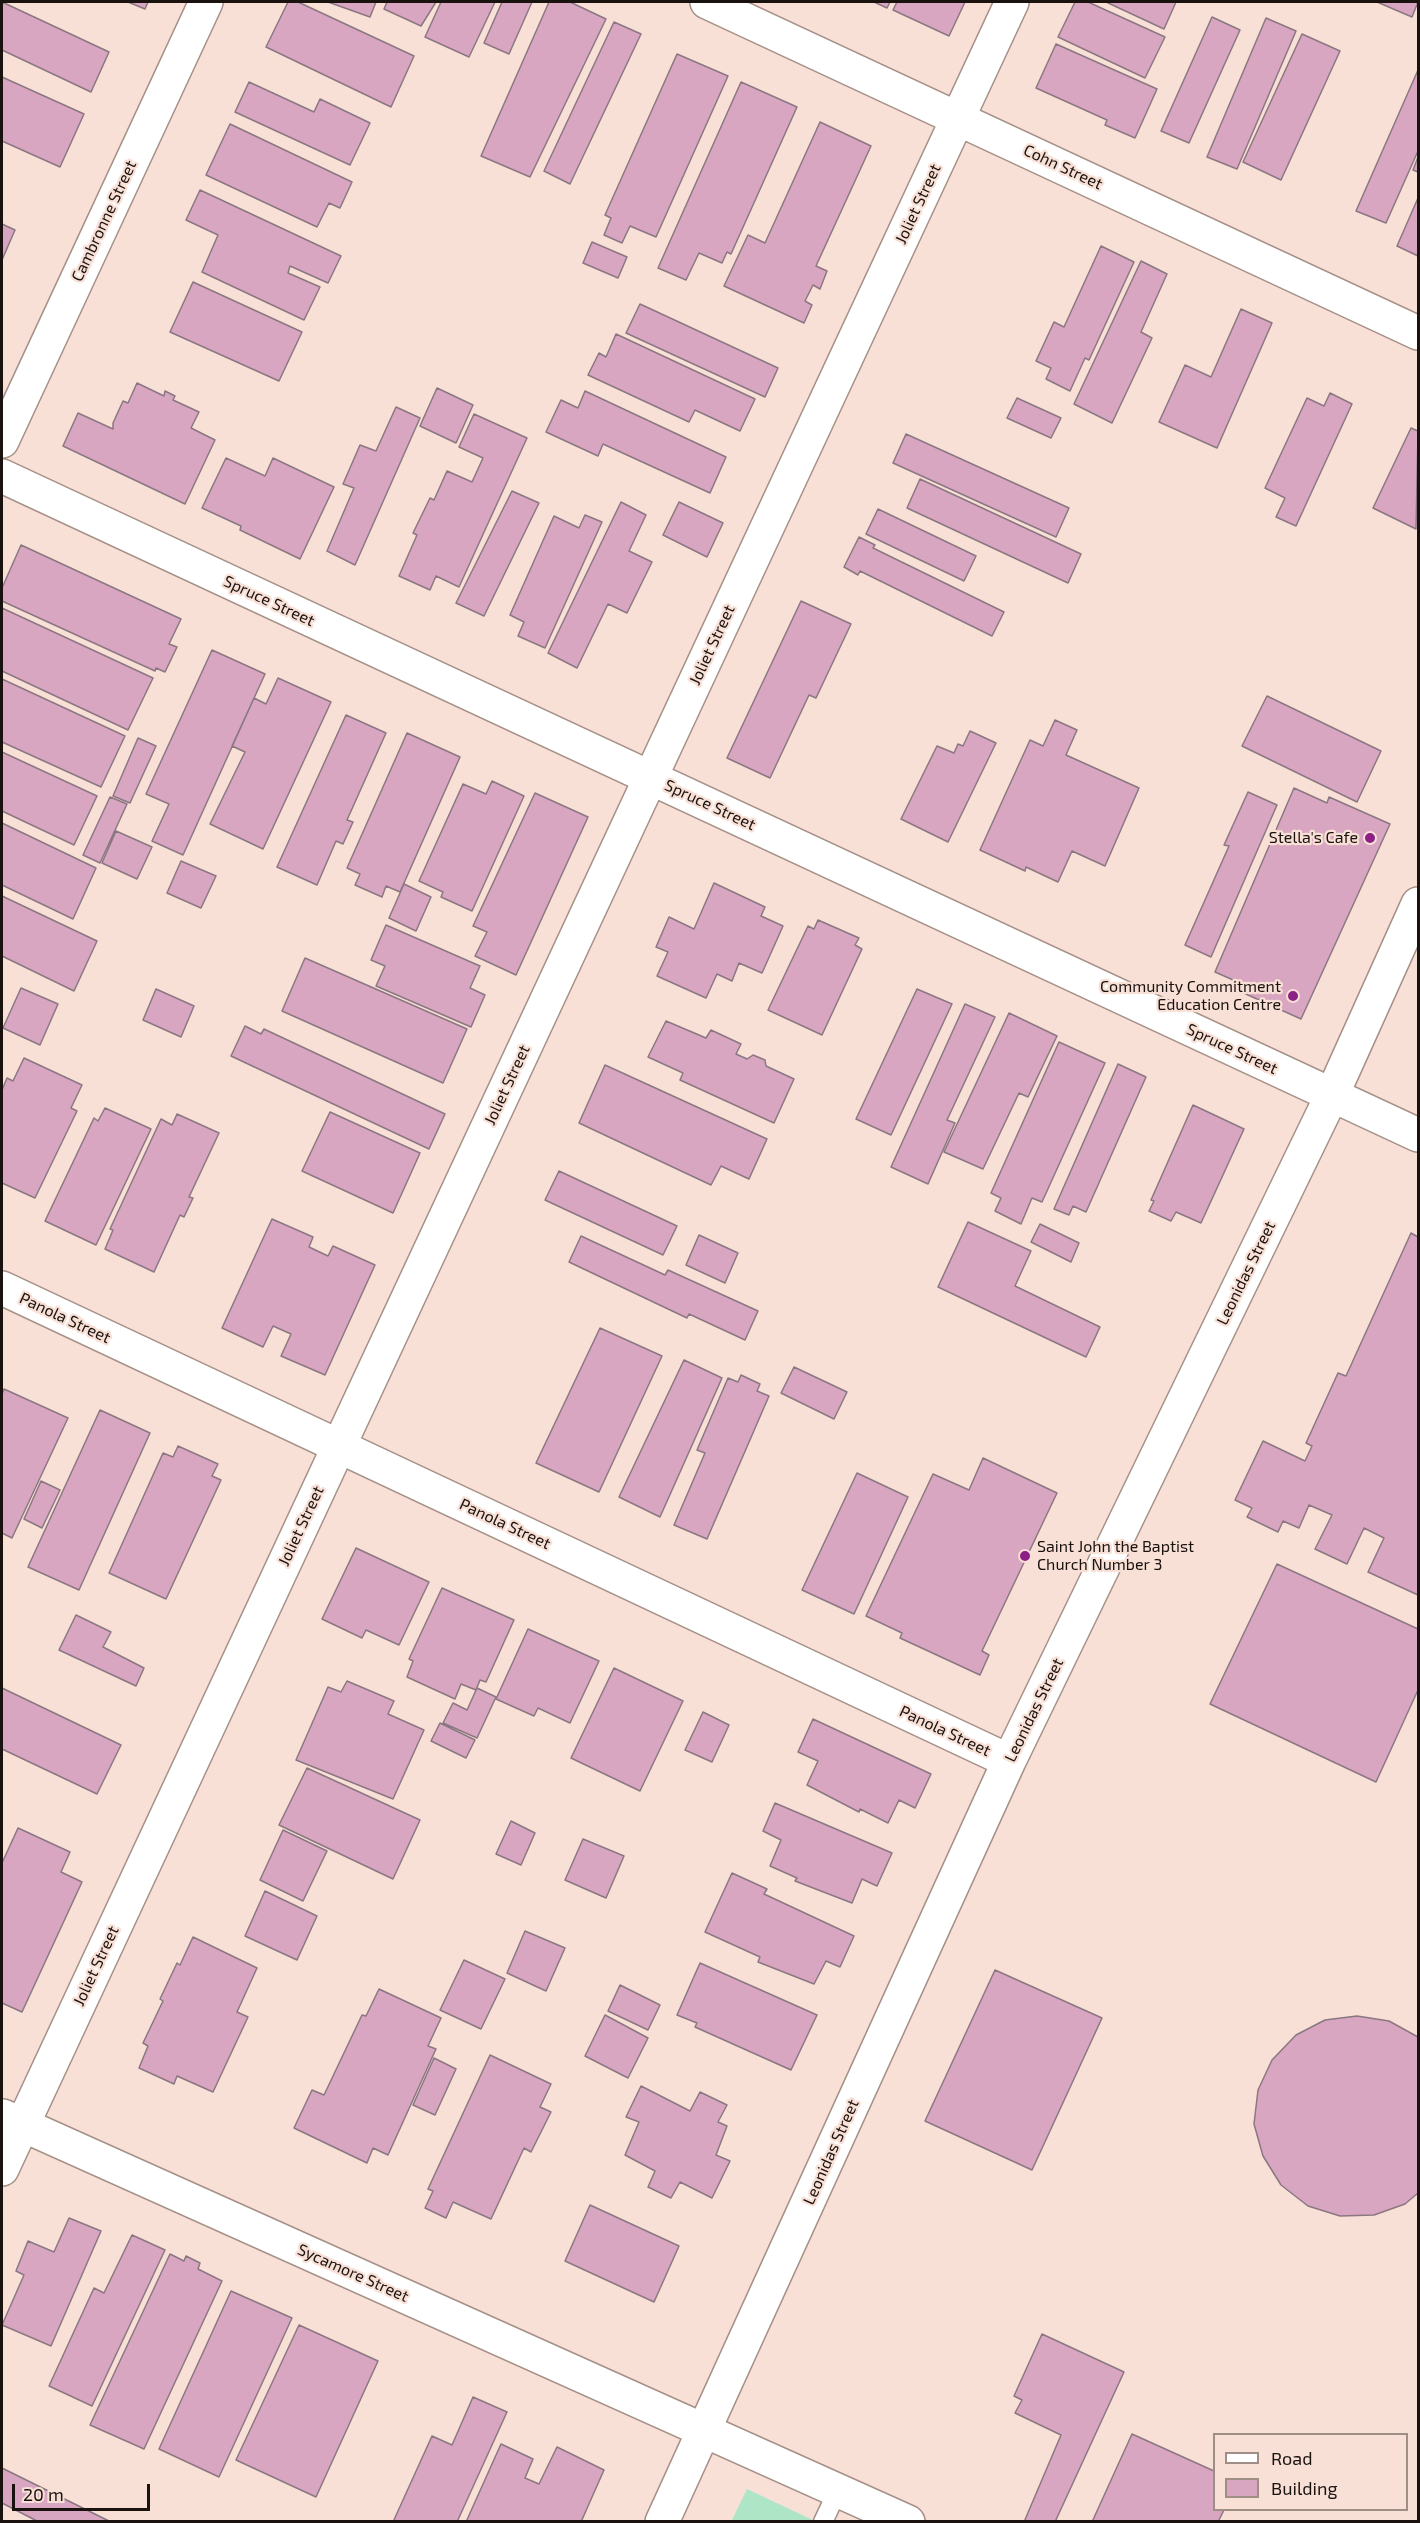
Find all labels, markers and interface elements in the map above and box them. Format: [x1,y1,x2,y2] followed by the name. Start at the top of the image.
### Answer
[1021,140,1105,194] street label: Cohn Street
[68,157,140,285] street label: Cambronne Street
[891,161,945,247] street label: Joliet Street
[220,572,318,630] street label: Spruce Street
[685,602,739,688] street label: Joliet Street
[661,776,759,834] street label: Spruce Street
[1269,828,1358,848] place label: Stella's Cafe
[1363,831,1377,845] marker: Stella's Cafe
[1100,977,1281,1015] place label: Community Commitment Education Centre
[1286,989,1300,1003] marker: Community Commitment Education Centre
[1183,1020,1281,1078] street label: Spruce Street
[480,1042,534,1128] street label: Joliet Street
[1213,1218,1279,1328] street label: Leonidas Street
[16,1289,114,1347] street label: Panola Street
[274,1483,328,1569] street label: Joliet Street
[456,1495,554,1553] street label: Panola Street
[1037,1537,1194,1575] place label: Saint John the Baptist Church Number 3
[1018,1549,1032,1563] marker: Saint John the Baptist Church Number 3
[1001,1655,1067,1765] street label: Leonidas Street
[896,1702,994,1760] street label: Panola Street
[69,1923,123,2009] street label: Joliet Street
[799,2096,863,2208] street label: Leonidas Street
[294,2240,412,2306] street label: Sycamore Street
[1213,2433,1408,2511] legend
[1271,2447,1312,2469] text: Road
[15,2472,153,2510] scale bar
[1271,2477,1338,2499] text: Building
[23,2483,64,2505] text: 20 m

